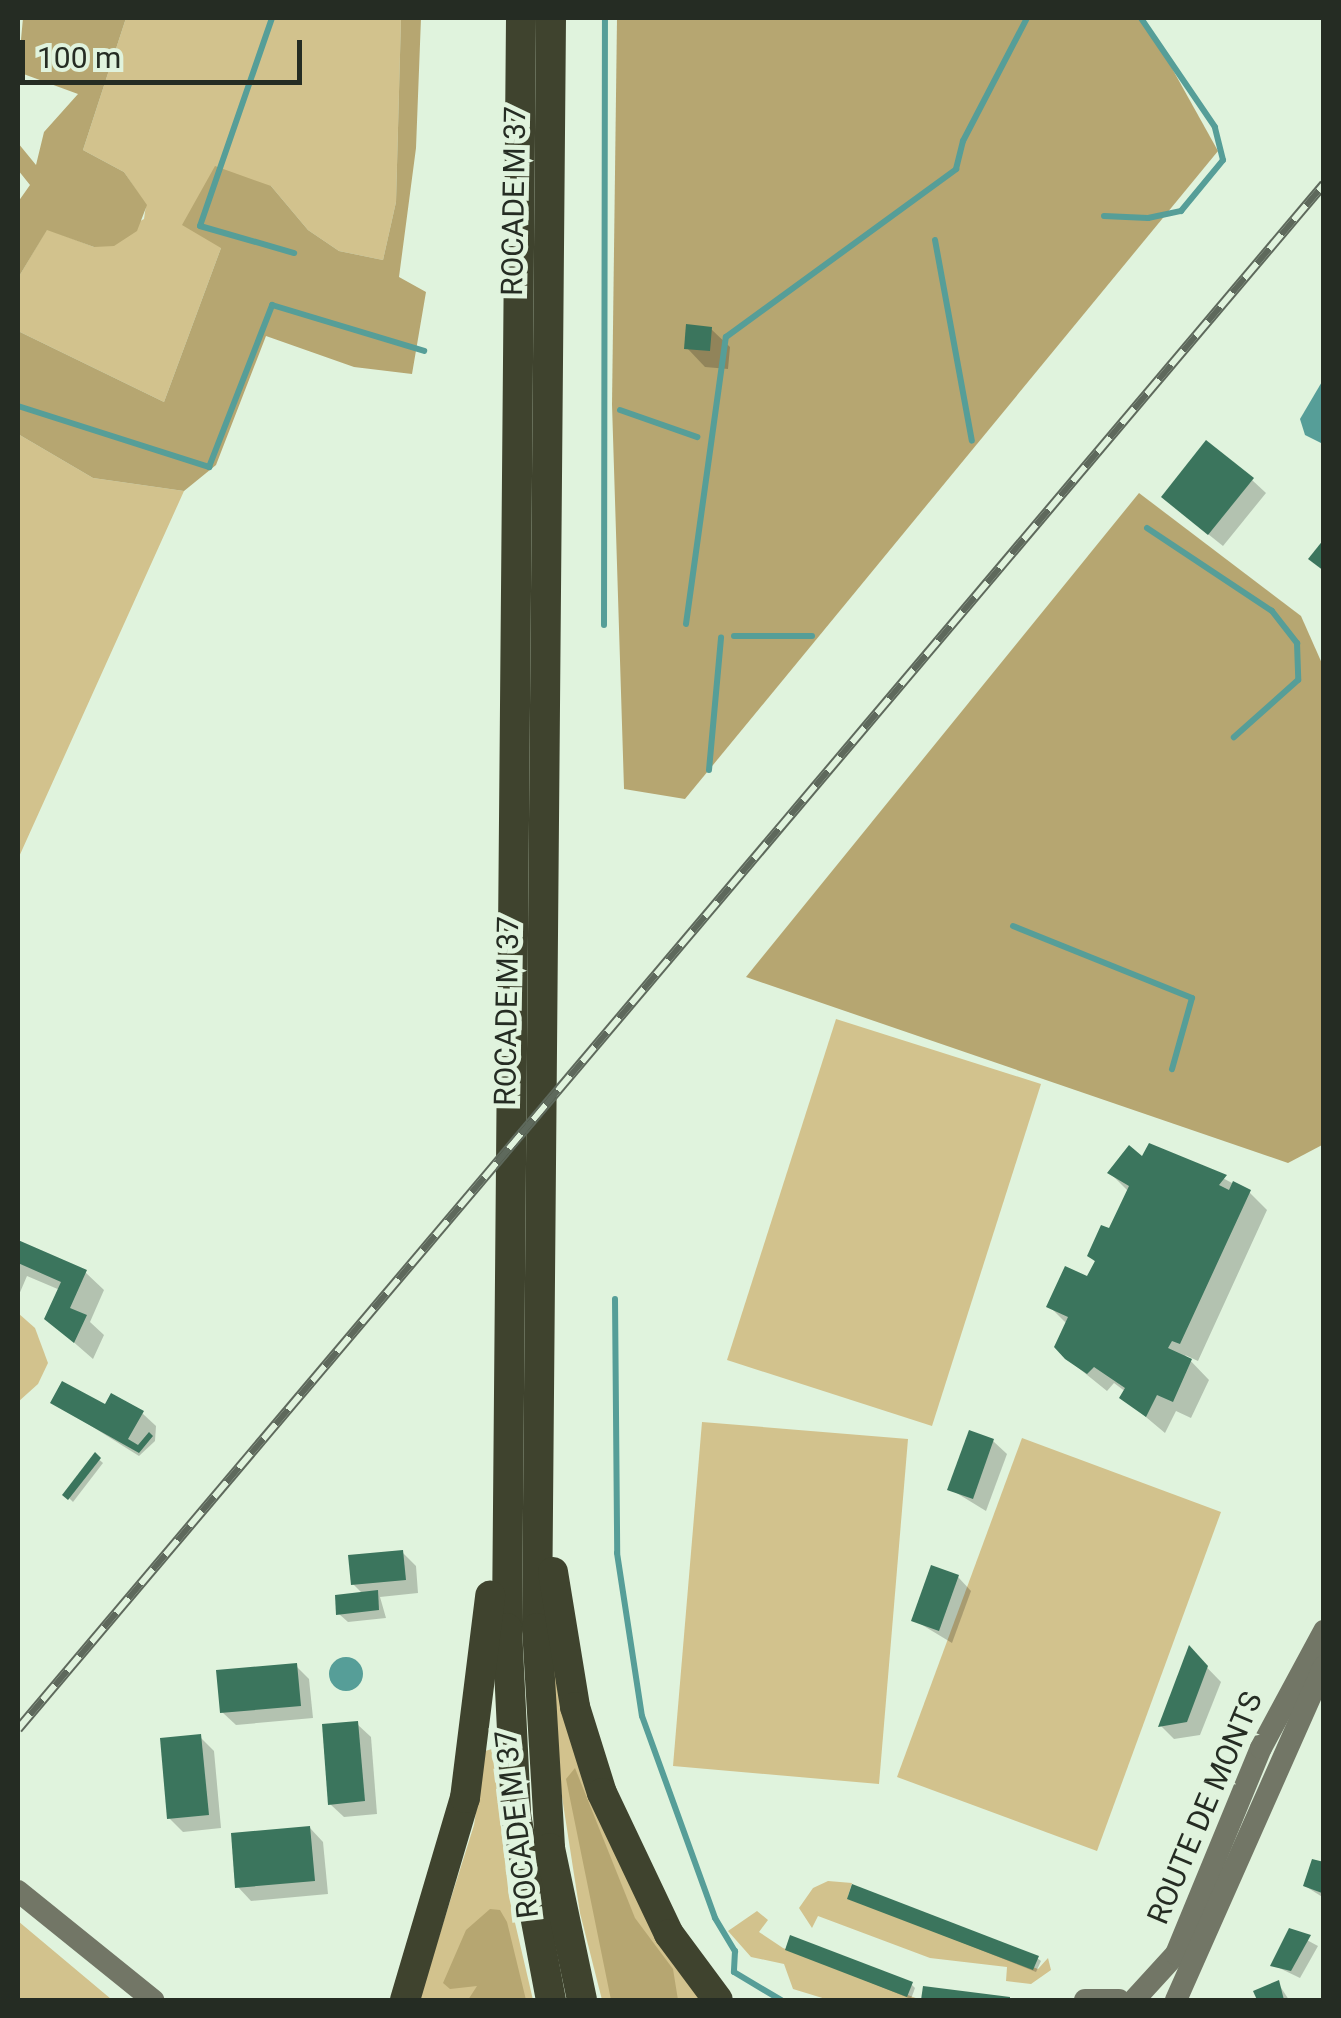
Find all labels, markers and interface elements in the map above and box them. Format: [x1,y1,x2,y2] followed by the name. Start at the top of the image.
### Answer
[25,20,308,82] scale bar
[37,40,121,75] text: 100 m
[494,106,534,296] street label: ROCADE M 37
[487,916,527,1106] street label: ROCADE M 37
[1140,1687,1270,1929] street label: ROUTE DE MONTS
[488,1728,546,1920] street label: ROCADE M 37

